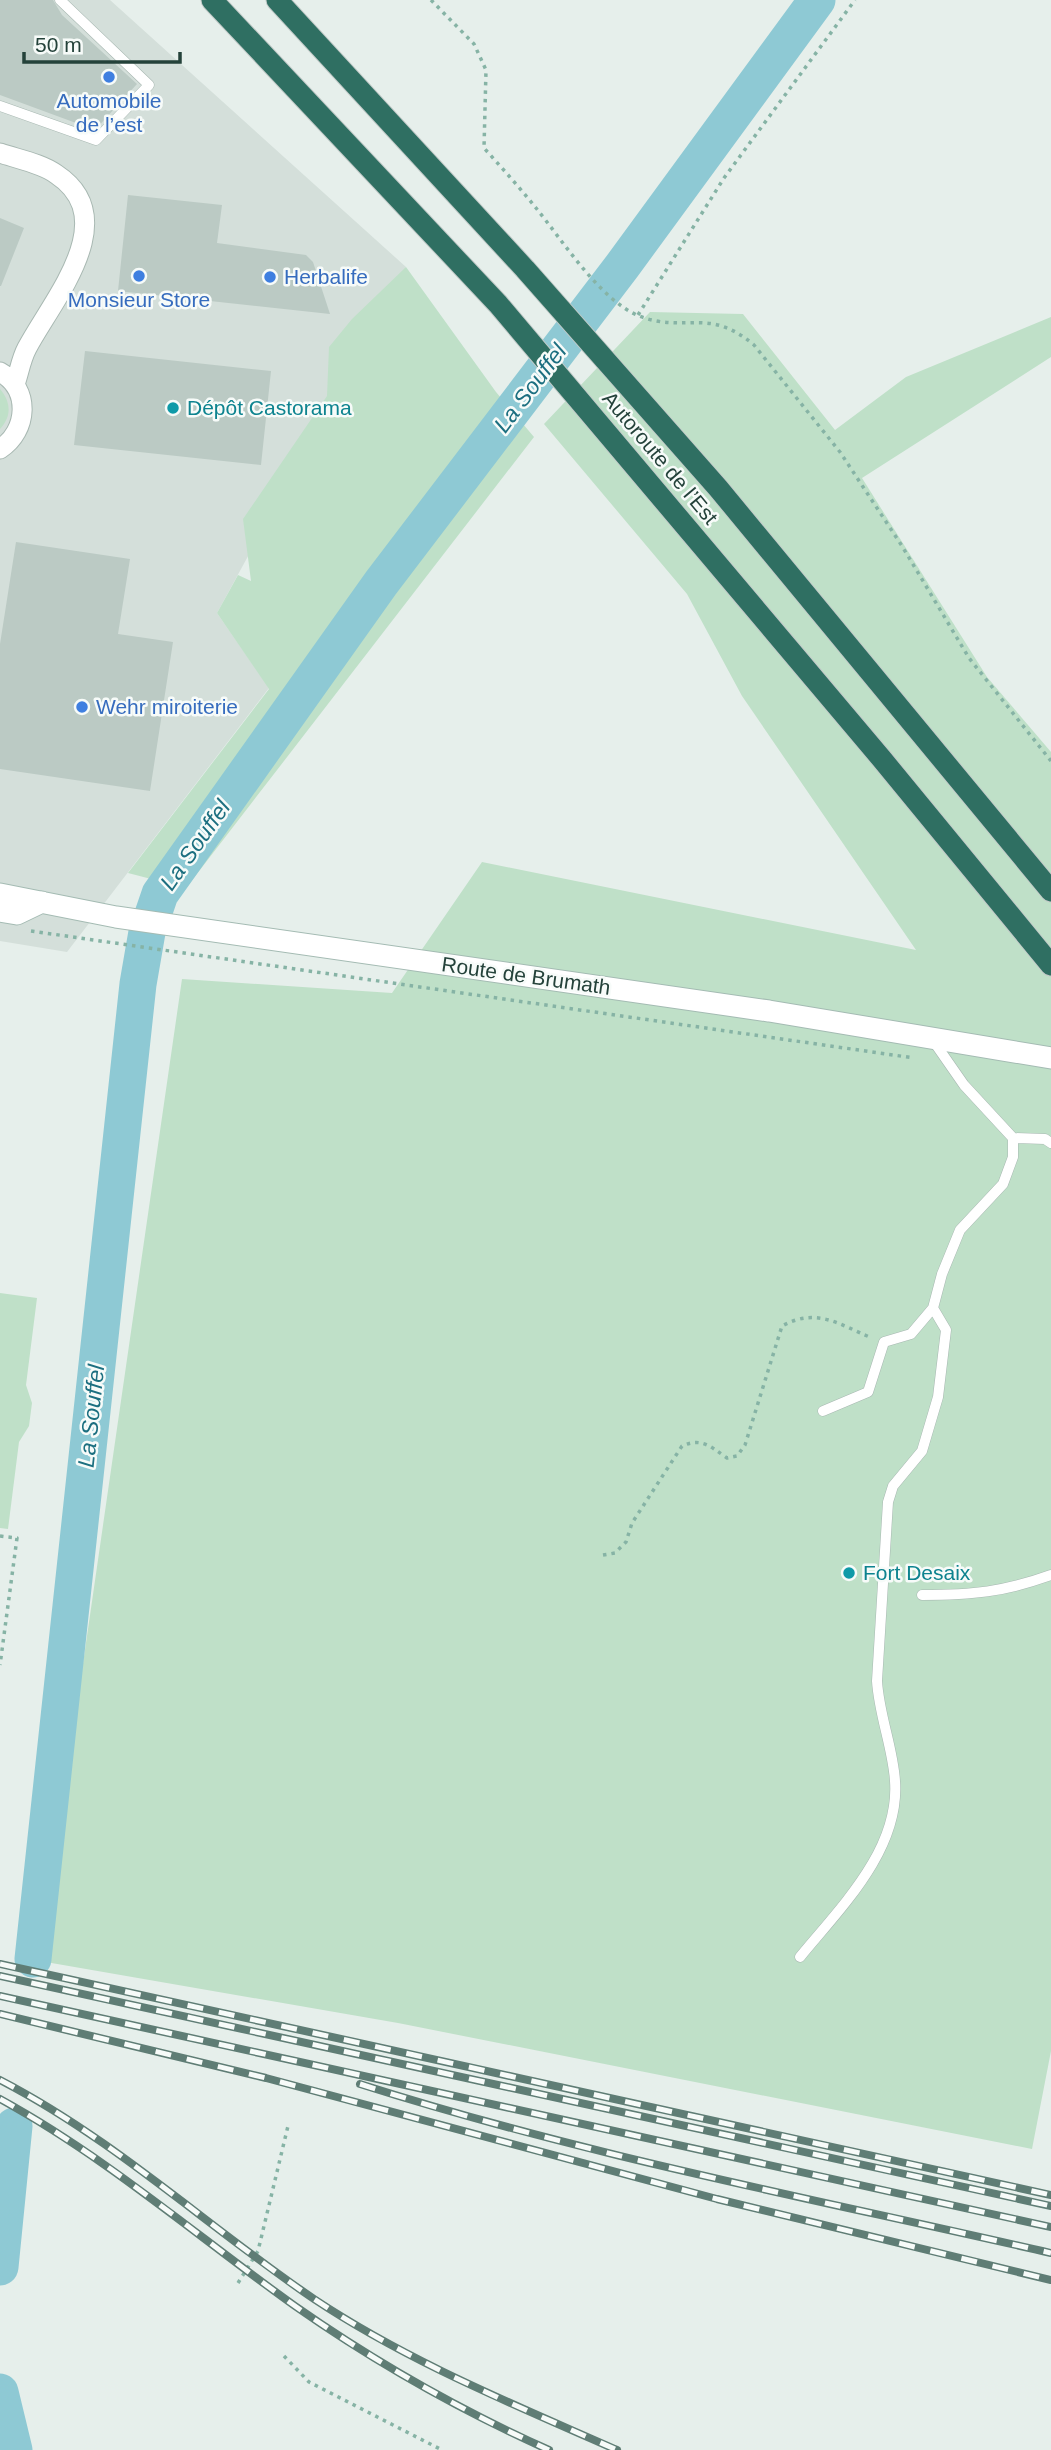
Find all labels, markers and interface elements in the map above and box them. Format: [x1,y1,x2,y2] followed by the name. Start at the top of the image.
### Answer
[24,21,180,65] scale bar
[35,33,82,56] text: 50 m
[101,69,117,85] marker: Automobile de l’est
[56,89,162,136] place label: Automobile de l’est
[284,265,368,288] place label: Herbalife
[131,268,147,284] marker: Monsieur Store
[262,269,278,285] marker: Herbalife
[68,288,210,311] place label: Monsieur Store
[488,338,572,437] water label: La Souffel
[598,387,723,529] street label: Autoroute de l’Est
[187,396,352,419] place label: Dépôt Castorama
[165,400,181,416] marker: Dépôt Castorama
[96,695,238,718] place label: Wehr miroiterie
[74,699,90,715] marker: Wehr miroiterie
[155,794,236,895] water label: La Souffel
[440,952,612,999] street label: Route de Brumath
[73,1362,109,1469] water label: La Souffel
[863,1561,971,1584] place label: Fort Desaix
[841,1565,857,1581] marker: Fort Desaix

